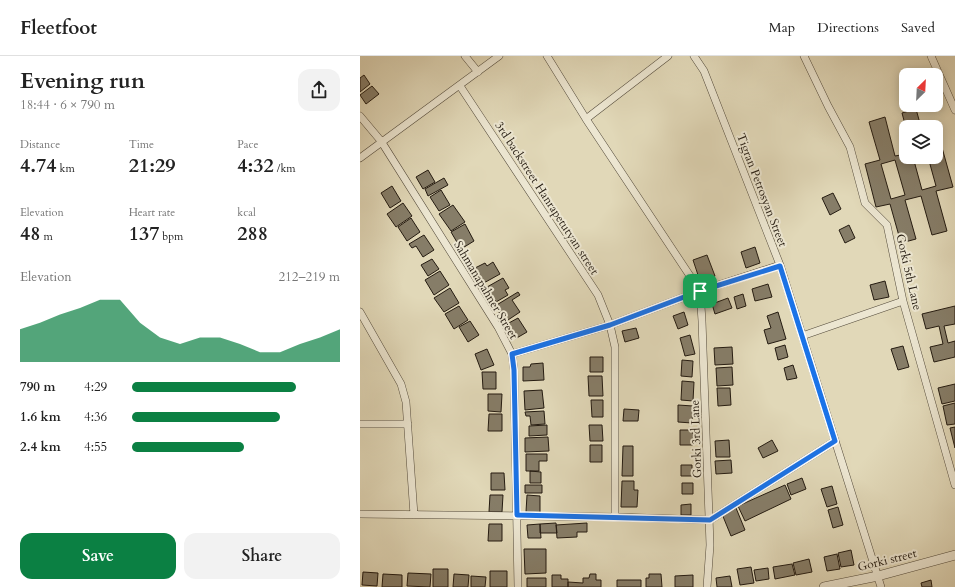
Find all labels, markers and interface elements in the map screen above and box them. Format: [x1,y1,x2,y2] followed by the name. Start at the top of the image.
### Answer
[20,15,97,41] text: Fleetfoot
[769,18,795,37] text: Map
[817,18,879,37] text: Directions
[901,18,935,37] text: Saved
[20,66,145,96] text: Evening run
[899,68,943,112] north arrow
[899,68,943,164] map controls
[298,69,340,111] button: share
[20,96,115,114] text: 18:44 · 6 × 790 m
[491,118,603,278] street label: 3rd backstreet Hanrapetutyan street
[899,120,943,164] button: layers
[733,131,791,249] street label: Tigran Petrosyan Street
[20,137,60,152] text: Distance
[129,137,154,152] text: Time
[237,137,259,152] text: Pace
[20,152,57,179] text: 4.74
[129,152,175,179] text: 21:29
[237,152,274,179] text: 4:32
[57,161,75,176] text: km
[274,161,296,176] text: /km
[20,205,64,220] text: Elevation
[129,205,175,220] text: Heart rate
[237,205,256,220] text: kcal
[20,220,41,247] text: 48
[129,220,159,247] text: 137
[237,220,268,247] text: 288
[41,229,53,244] text: m
[159,229,183,244] text: bpm
[892,232,926,312] street label: Gorki 5th Lane
[450,238,522,342] street label: Sahmanapahner Street
[20,268,72,286] text: Elevation
[278,268,340,286] text: 212–219 m
[683,274,717,308] pin
[689,280,711,302] icon: arrive
[20,378,55,396] text: 790 m
[84,378,107,396] text: 4:29
[687,400,705,478] street label: Gorki 3rd Lane
[20,408,61,426] text: 1.6 km
[84,408,107,426] text: 4:36
[20,438,61,456] text: 2.4 km
[84,438,107,456] text: 4:55
[20,533,176,579] button: Save
[184,533,340,579] button: Share
[856,545,918,575] street label: Gorki street

